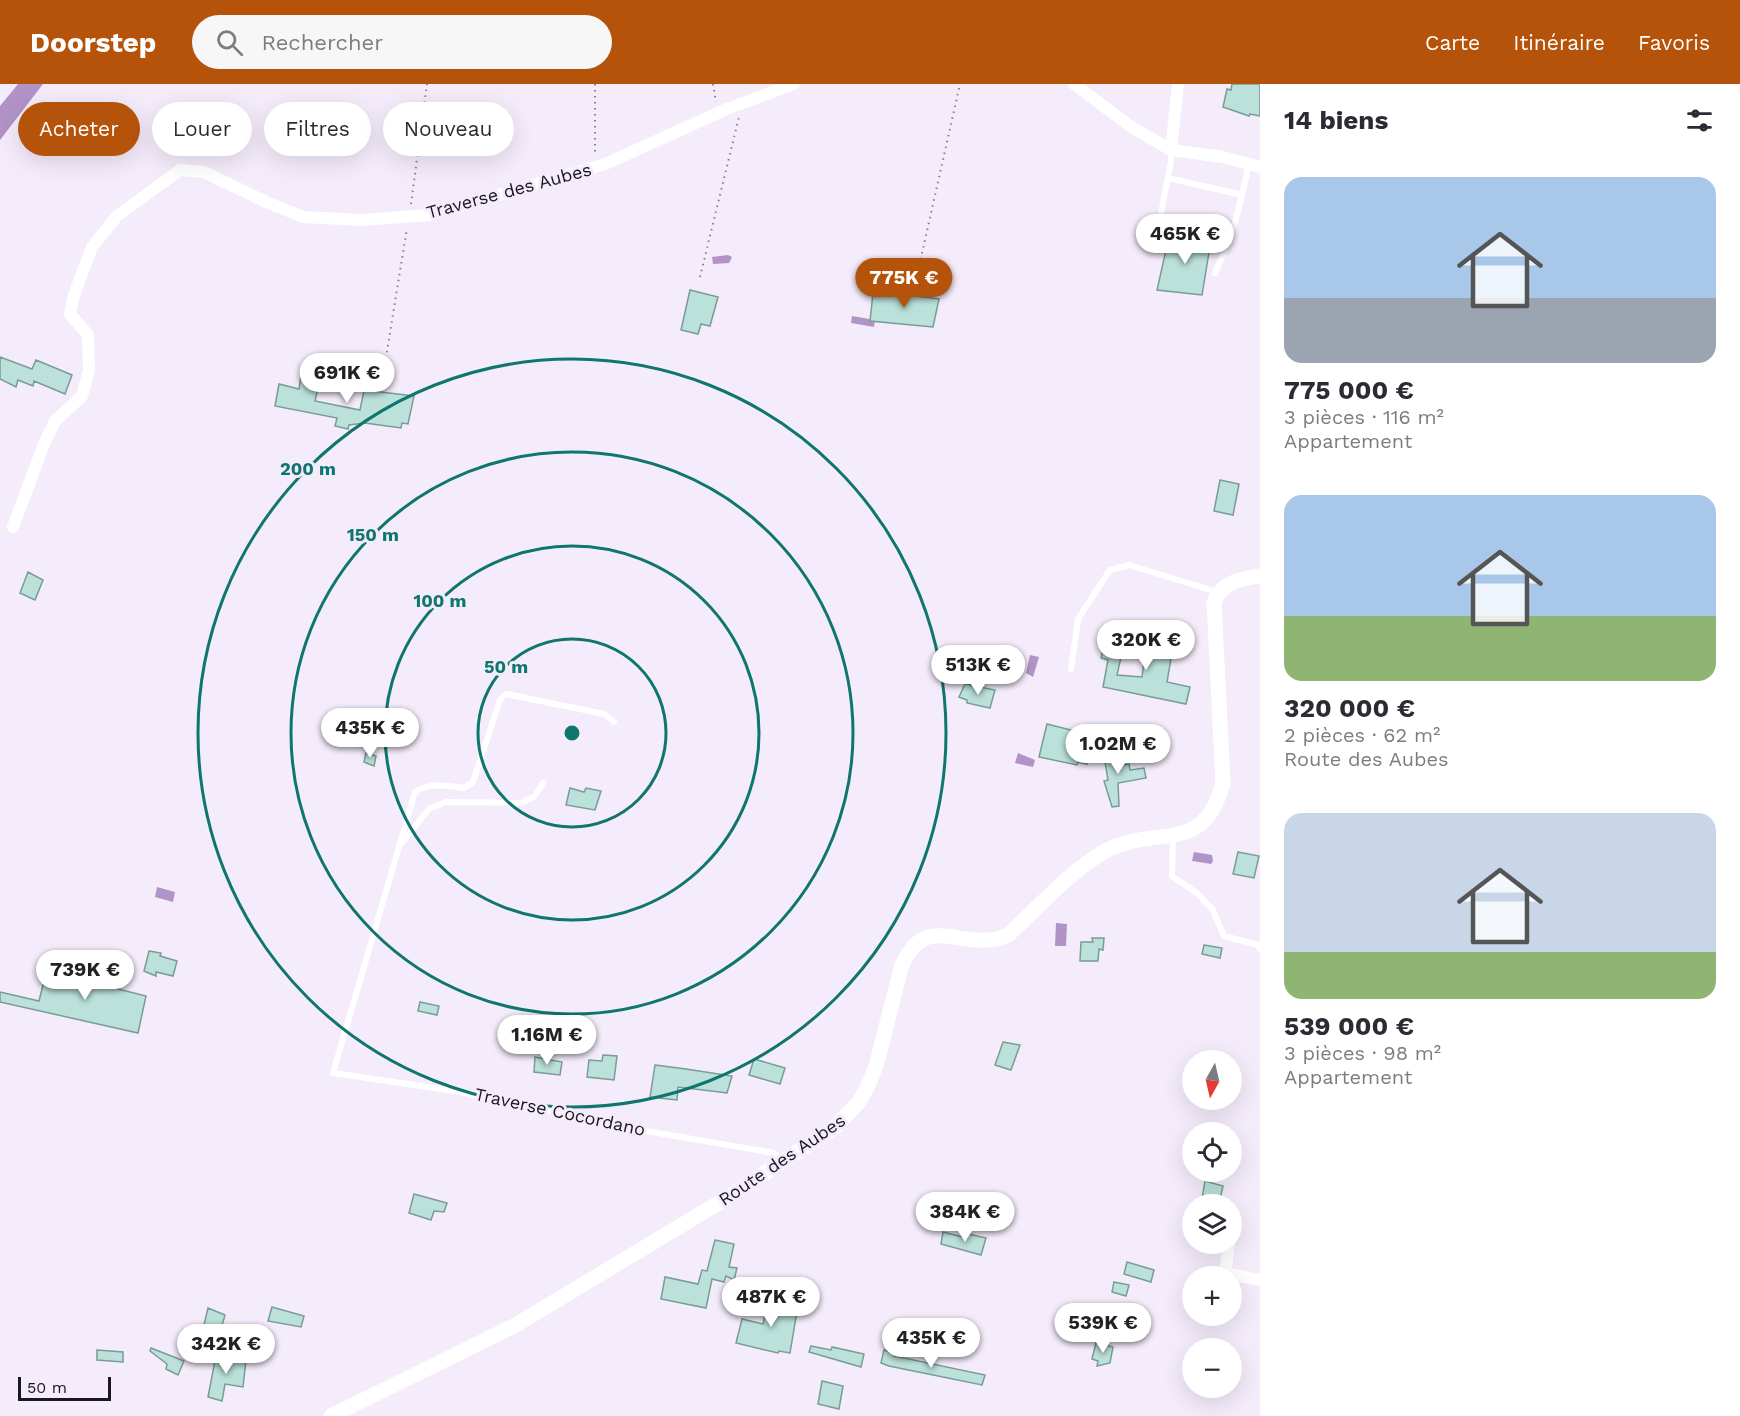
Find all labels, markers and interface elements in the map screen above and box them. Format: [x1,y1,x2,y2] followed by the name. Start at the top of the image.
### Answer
[192,15,612,69] search box
[30,26,156,59] text: Doorstep
[213,26,246,59] icon: search
[261,30,383,55] text: Rechercher
[1425,30,1480,55] text: Carte
[1513,30,1605,55] text: Itinéraire
[1638,30,1710,55] text: Favoris
[18,102,140,156] chip: Acheter
[152,102,252,156] chip: Louer
[264,102,371,156] chip: Filtres
[383,102,514,156] chip: Nouveau
[1683,104,1716,137] icon: filters
[1284,105,1388,135] text: 14 biens
[424,158,594,223] street label: Traverse des Aubes
[1136,214,1234,265] pin: 465K €
[1446,216,1554,324] icon: home
[1150,221,1220,245] text: 465K €
[855,258,953,309] pin: 775K €
[869,265,939,289] text: 775K €
[298,353,396,404] pin: 691K €
[314,360,380,384] text: 691K €
[1284,375,1414,405] text: 775 000 €
[1284,405,1444,429] text: 3 pièces · 116 m²
[1284,429,1412,453] text: Appartement
[280,458,336,479] text: 200 m
[347,524,399,545] text: 150 m
[1446,534,1554,642] icon: home
[413,590,467,611] text: 100 m
[1097,620,1195,671] pin: 320K €
[1111,627,1181,651] text: 320K €
[929,645,1027,696] pin: 513K €
[945,652,1011,676] text: 513K €
[484,656,528,677] text: 50 m
[1284,693,1415,723] text: 320 000 €
[321,708,419,759] pin: 435K €
[335,715,405,739] text: 435K €
[562,723,582,743] centre of rings
[1284,723,1440,747] text: 2 pièces · 62 m²
[1063,724,1173,775] pin: 1.02M €
[1080,731,1157,755] text: 1.02M €
[1284,747,1449,771] text: Route des Aubes
[1446,852,1554,960] icon: home
[36,950,134,1001] pin: 739K €
[50,957,120,981] text: 739K €
[1284,1011,1414,1041] text: 539 000 €
[492,1015,602,1066] pin: 1.16M €
[511,1022,583,1046] text: 1.16M €
[1284,1041,1441,1065] text: 3 pièces · 98 m²
[1182,1050,1242,1110] north arrow
[1182,1050,1242,1398] map controls
[1284,1065,1412,1089] text: Appartement
[473,1083,647,1140] street label: Traverse Cocordano
[714,1109,849,1210] street label: Route des Aubes
[1182,1122,1242,1182] button: locate
[916,1192,1014,1243] pin: 384K €
[1182,1194,1242,1254] button: layers
[930,1199,1000,1223] text: 384K €
[1182,1266,1242,1326] button: +
[722,1277,820,1328] pin: 487K €
[736,1284,806,1308] text: 487K €
[1054,1303,1152,1354] pin: 539K €
[1068,1310,1138,1334] text: 539K €
[882,1318,980,1369] pin: 435K €
[177,1324,275,1375] pin: 342K €
[896,1325,966,1349] text: 435K €
[191,1331,261,1355] text: 342K €
[1182,1338,1242,1398] button: −
[18,1374,111,1402] scale bar
[27,1378,67,1397] text: 50 m

